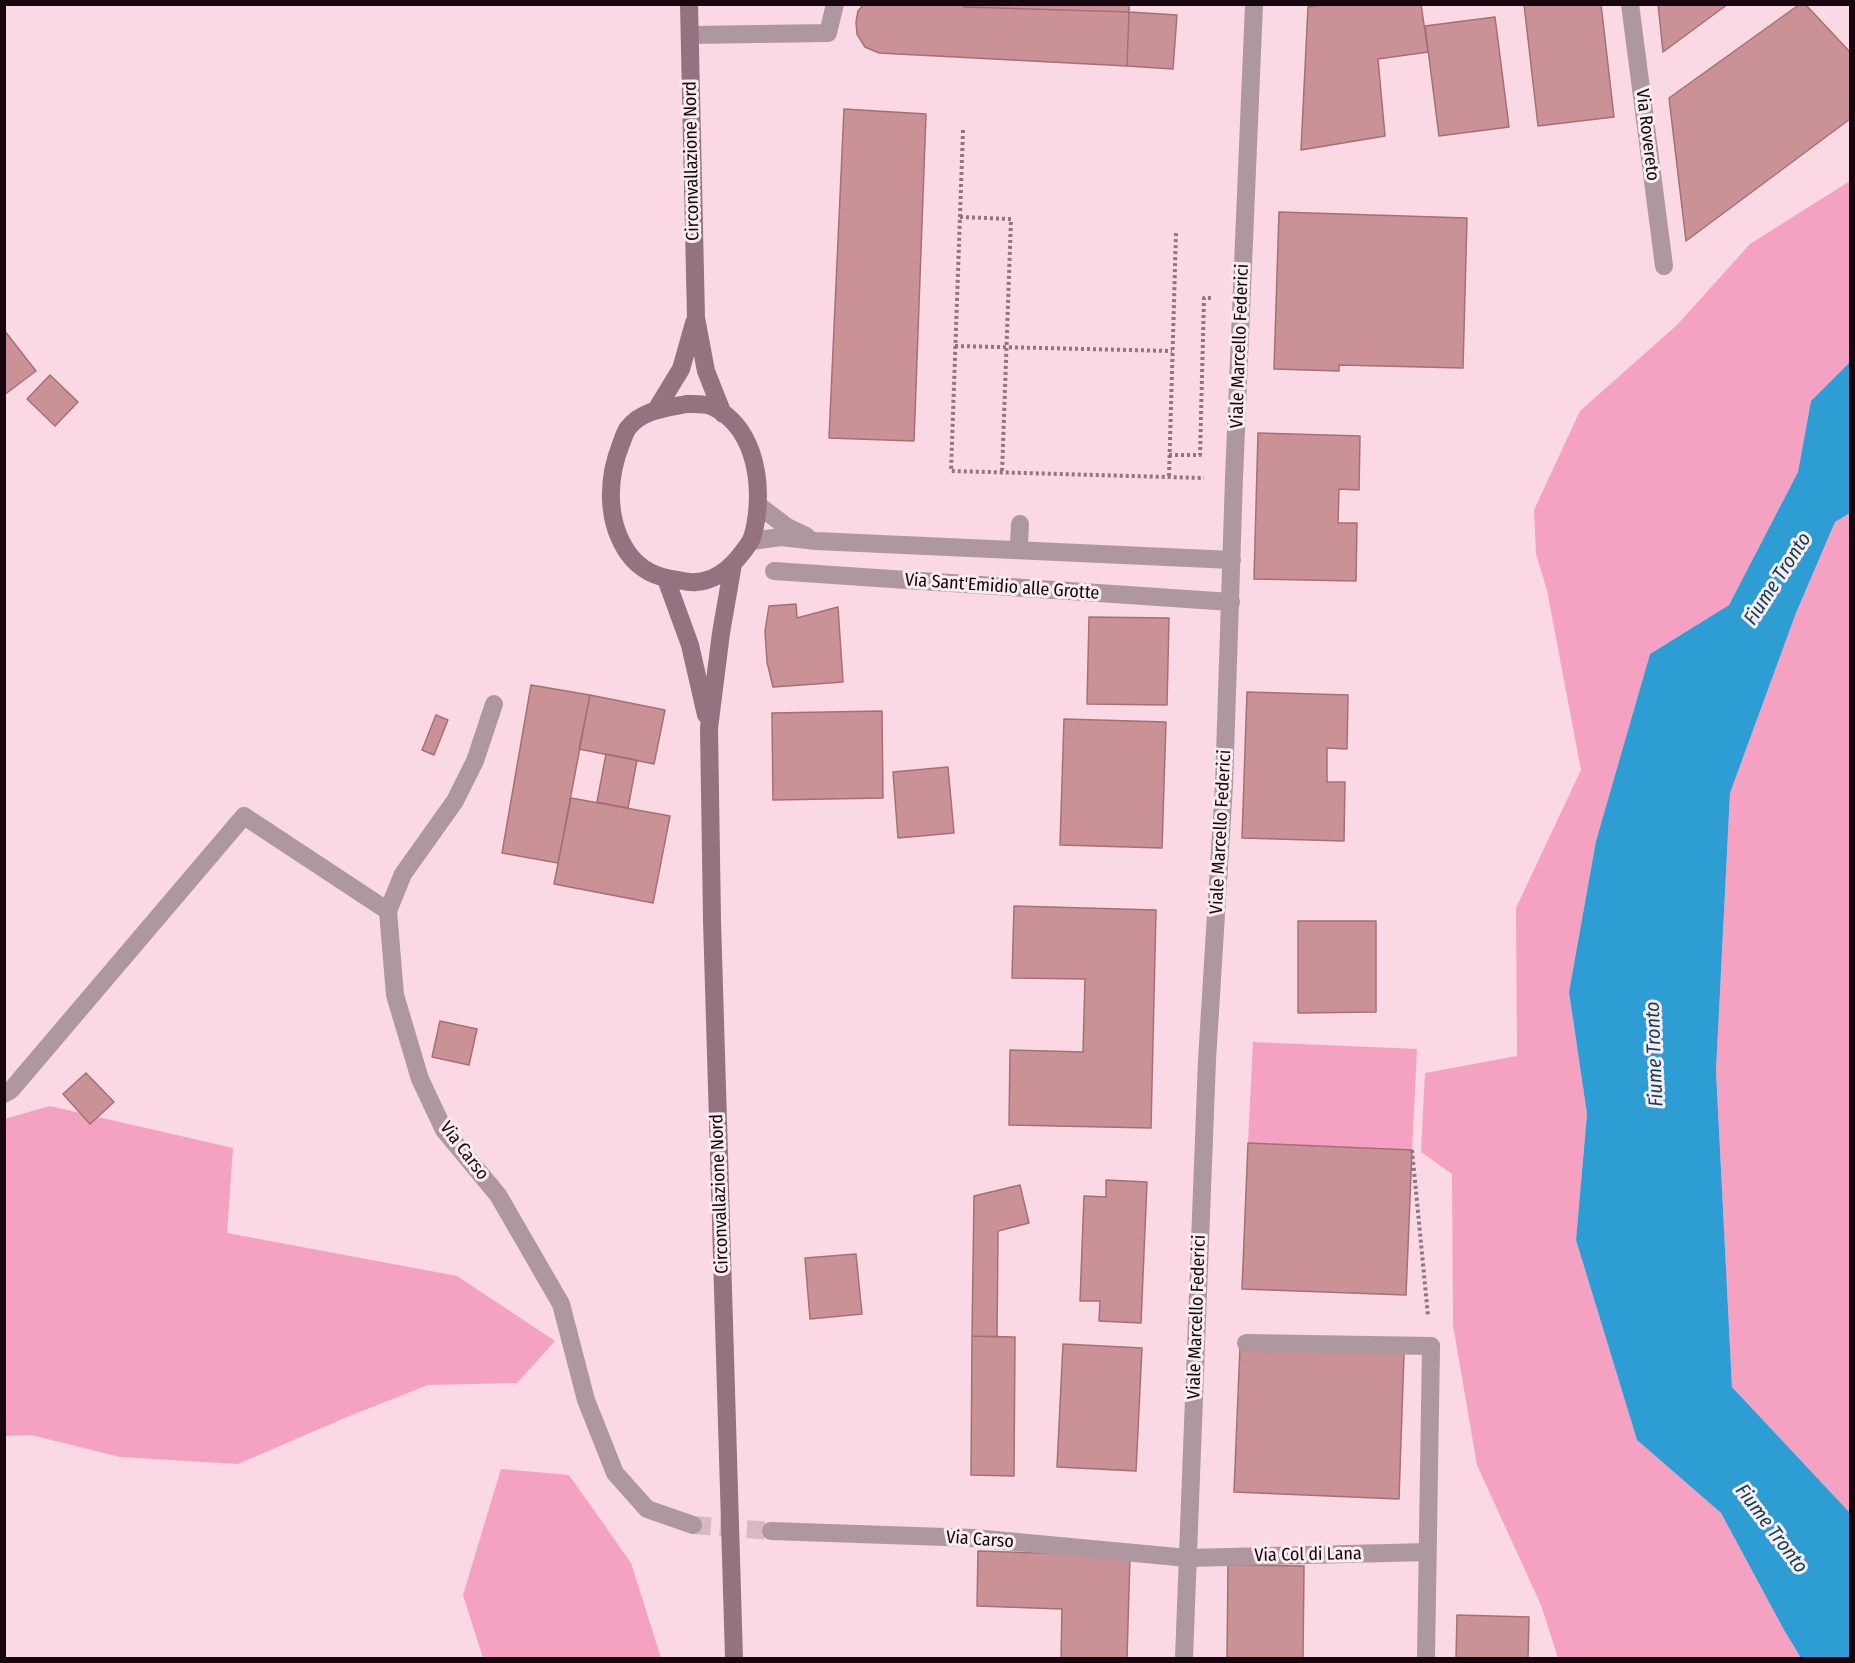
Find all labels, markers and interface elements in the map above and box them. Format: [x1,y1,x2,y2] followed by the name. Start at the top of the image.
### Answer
[680,81,704,241] street label: Circonvallazione Nord
[1631,88,1663,182] street label: Via Rovereto
[1226,263,1254,429] street label: Viale Marcello Federici
[1739,528,1817,630] water label: Fiume Tronto
[904,569,1100,605] street label: Via Sant'Emidio alle Grotte
[1206,749,1236,915] street label: Viale Marcello Federici
[1641,1001,1669,1107] water label: Fiume Tronto
[706,1114,734,1274] street label: Circonvallazione Nord
[435,1117,493,1185] street label: Via Carso
[1183,1234,1211,1400] street label: Viale Marcello Federici
[1730,1480,1812,1578] water label: Fiume Tronto
[945,1527,1015,1553] street label: Via Carso
[1254,1543,1362,1567] street label: Via Col di Lana

